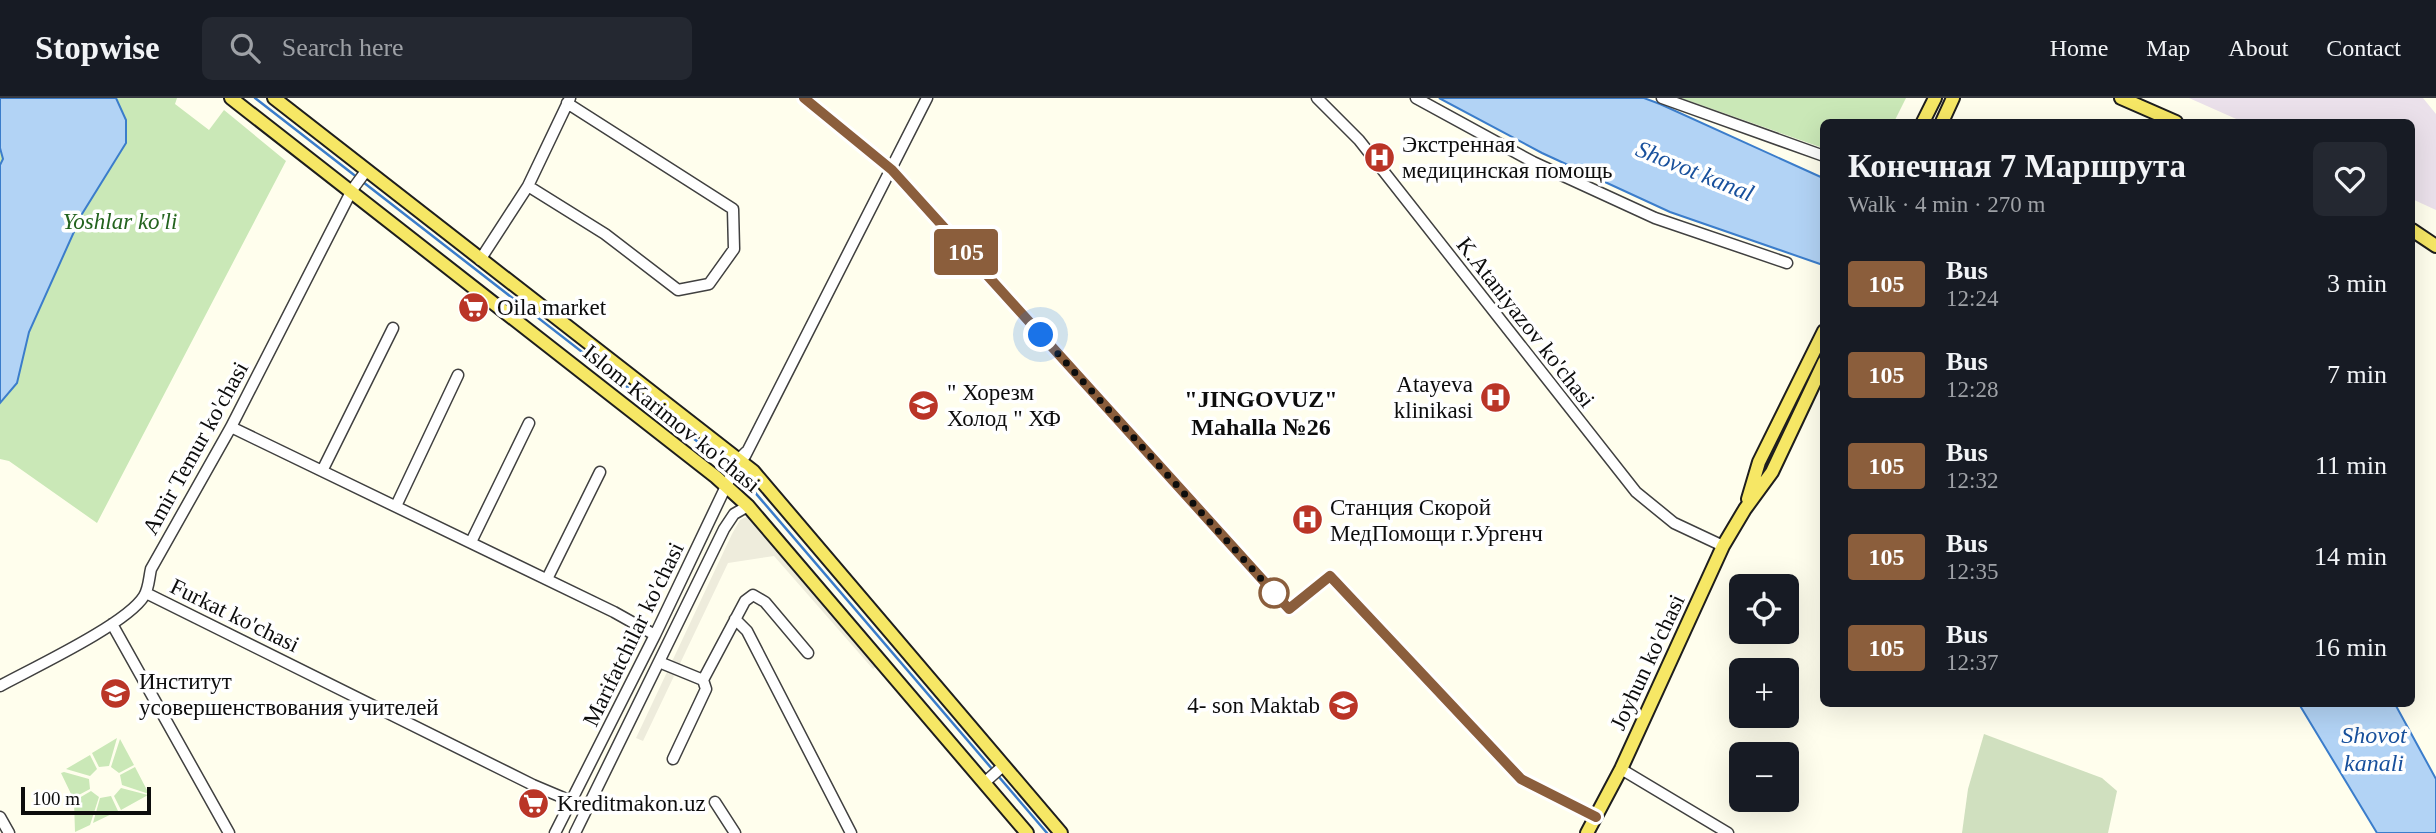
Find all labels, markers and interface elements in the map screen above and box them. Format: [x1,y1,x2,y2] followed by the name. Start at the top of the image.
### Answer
[202,17,692,80] search box
[226,29,264,67] icon: search
[35,30,160,66] text: Stopwise
[282,33,404,62] text: Search here
[2050,35,2108,61] text: Home
[2146,35,2190,61] text: Map
[2228,35,2288,61] text: About
[2326,35,2401,61] text: Contact
[1402,132,1613,183] place label: Экстренная медицинская помощь
[1632,136,1758,207] water label: Shovot kanal
[1362,140,1396,174] hospital icon: Экстренная медицинская помощь
[2313,142,2387,216] button: heart
[1848,148,2186,184] text: Конечная 7 Маршрута
[1848,192,2045,217] text: Walk · 4 min · 270 m
[63,209,177,234] park label: Yoshlar ko'li
[926,229,1006,275] line badge: 105
[1452,232,1600,412] street label: K.Ataniyazov ko'chasi
[948,239,984,265] text: 105
[1946,256,1988,285] text: Bus
[2327,269,2387,298] text: 3 min
[1869,271,1905,297] text: 105
[1946,286,1998,311] text: 12:24
[457,290,491,324] supermarket icon: Oila market
[497,295,607,320] place label: Oila market
[1023,317,1058,352] your location
[578,339,765,497] street label: Islom Karimov ko'chasi
[1946,347,1988,376] text: Bus
[138,357,253,539] street label: Amir Temur ko'chasi
[2327,360,2387,389] text: 7 min
[1869,362,1905,388] text: 105
[1394,372,1473,423] place label: Atayeva klinikasi
[1946,377,1998,402] text: 12:28
[947,380,1061,431] place label: " Хорезм Холод " ХФ
[1479,380,1513,414] hospital icon: Atayeva klinikasi
[1184,386,1338,440] district label: "JINGOVUZ" Mahalla №26
[907,388,941,422] school or university icon: " Хорезм Холод " ХФ
[1946,438,1988,467] text: Bus
[2315,451,2387,480] text: 11 min
[1869,453,1905,479] text: 105
[1946,468,1998,493] text: 12:32
[1330,495,1543,546] place label: Станция Скорой МедПомощи г.Ургенч
[1290,503,1324,537] hospital icon: Станция Скорой МедПомощи г.Ургенч
[1946,529,1988,558] text: Bus
[578,538,689,730] street label: Marifatchilar ko'chasi
[2314,542,2387,571] text: 14 min
[1869,544,1905,570] text: 105
[1946,559,1998,584] text: 12:35
[166,573,303,657] street label: Furkat ko'chasi
[1729,574,1799,812] map controls
[1729,574,1799,644] button: locate
[1259,578,1289,608] unlabelled marker
[1605,590,1690,734] street label: Joyhun ko'chasi
[1946,620,1988,649] text: Bus
[2314,633,2387,662] text: 16 min
[1869,635,1905,661] text: 105
[1946,650,1998,675] text: 12:37
[1729,658,1799,728] button: +
[139,669,439,720] place label: Институт усовершенствования учителей
[99,677,133,711] school or university icon: Институт усовершенствования учителей
[1326,688,1360,722] school or university icon: 4- son Maktab
[1187,693,1320,718] place label: 4- son Maktab
[2341,722,2408,776] water label: Shovot kanali
[1729,742,1799,812] button: −
[21,784,150,816] scale bar
[517,786,551,820] supermarket icon: Kreditmakon.uz
[32,788,80,809] text: 100 m
[557,791,706,816] place label: Kreditmakon.uz

